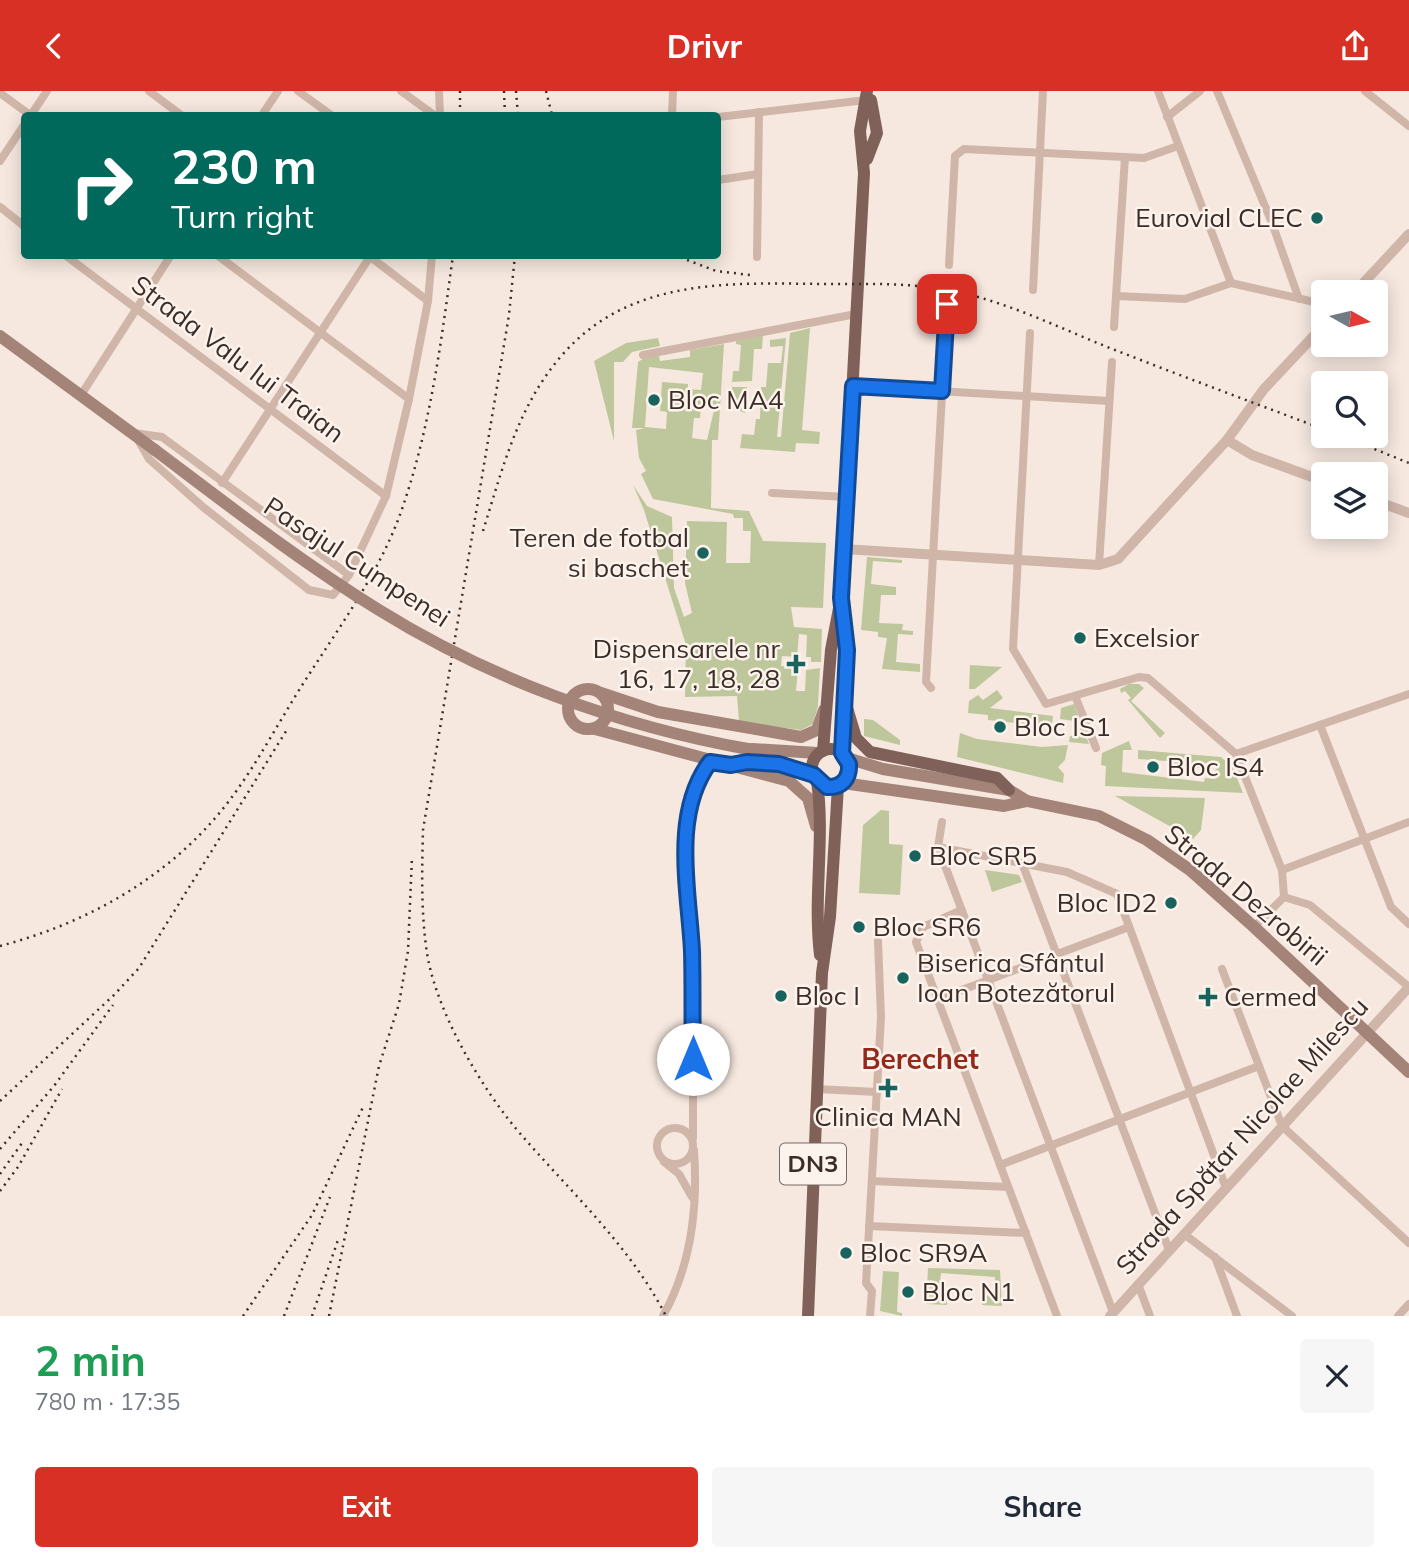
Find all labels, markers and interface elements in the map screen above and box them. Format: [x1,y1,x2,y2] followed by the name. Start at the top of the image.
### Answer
[667,26,742,66] text: Drivr
[35,27,73,65] icon: back
[1336,27,1374,65] icon: share
[171,135,317,196] text: 230 m
[56,140,147,231] icon: right
[171,196,314,236] text: Turn right
[1135,201,1303,234] place label: Eurovial CLEC
[1309,210,1325,226] marker: Eurovial CLEC
[125,268,351,449] street label: Strada Valu lui Traian
[917,274,977,334] pin
[1311,280,1388,357] north arrow
[1311,280,1388,539] map controls
[928,285,966,323] icon: arrive
[1311,371,1388,448] button: search
[668,383,783,416] place label: Bloc MA4
[646,392,662,408] marker: Bloc MA4
[1311,462,1388,539] button: layers
[258,489,457,634] street label: Pasajul Cumpenei
[510,521,689,584] place label: Teren de fotbal si baschet
[695,545,711,561] marker: Teren de fotbal si baschet
[1094,621,1200,654] place label: Excelsior
[1072,630,1088,646] marker: Excelsior
[593,632,781,695] place label: Dispensarele nr 16, 17, 18, 28
[786,654,806,674] marker: Dispensarele nr 16, 17, 18, 28
[1014,710,1111,743] place label: Bloc IS1
[992,719,1008,735] marker: Bloc IS1
[1167,750,1264,783] place label: Bloc IS4
[1145,759,1161,775] marker: Bloc IS4
[1158,817,1335,972] street label: Strada Dezrobirii
[929,839,1037,872] place label: Bloc SR5
[907,848,923,864] marker: Bloc SR5
[1057,886,1157,919] place label: Bloc ID2
[1163,895,1179,911] marker: Bloc ID2
[873,910,981,943] place label: Bloc SR6
[851,919,867,935] marker: Bloc SR6
[917,946,1115,1009] place label: Biserica Sfântul Ioan Botezătorul
[895,970,911,986] marker: Biserica Sfântul Ioan Botezătorul
[795,979,860,1012] place label: Bloc I
[1224,980,1317,1013] place label: Cermed
[1198,987,1218,1007] marker: Cermed
[773,988,789,1004] marker: Bloc I
[1108,990,1375,1281] street label: Strada Spătar Nicolae Milescu
[656,1022,730,1096] position arrow
[861,1041,979,1076] district label: Berechet
[878,1078,898,1098] marker: Clinica MAN
[814,1100,962,1133] place label: Clinica MAN
[780,1143,846,1184] road number: DN3
[860,1236,987,1269] place label: Bloc SR9A
[838,1245,854,1261] marker: Bloc SR9A
[922,1275,1015,1308] place label: Bloc N1
[900,1284,916,1300] marker: Bloc N1
[35,1334,146,1387] text: 2 min
[1300,1339,1374,1413] button: close
[35,1387,180,1416] text: 780 m · 17:35
[35,1467,698,1547] button: Exit
[712,1467,1374,1547] button: Share

